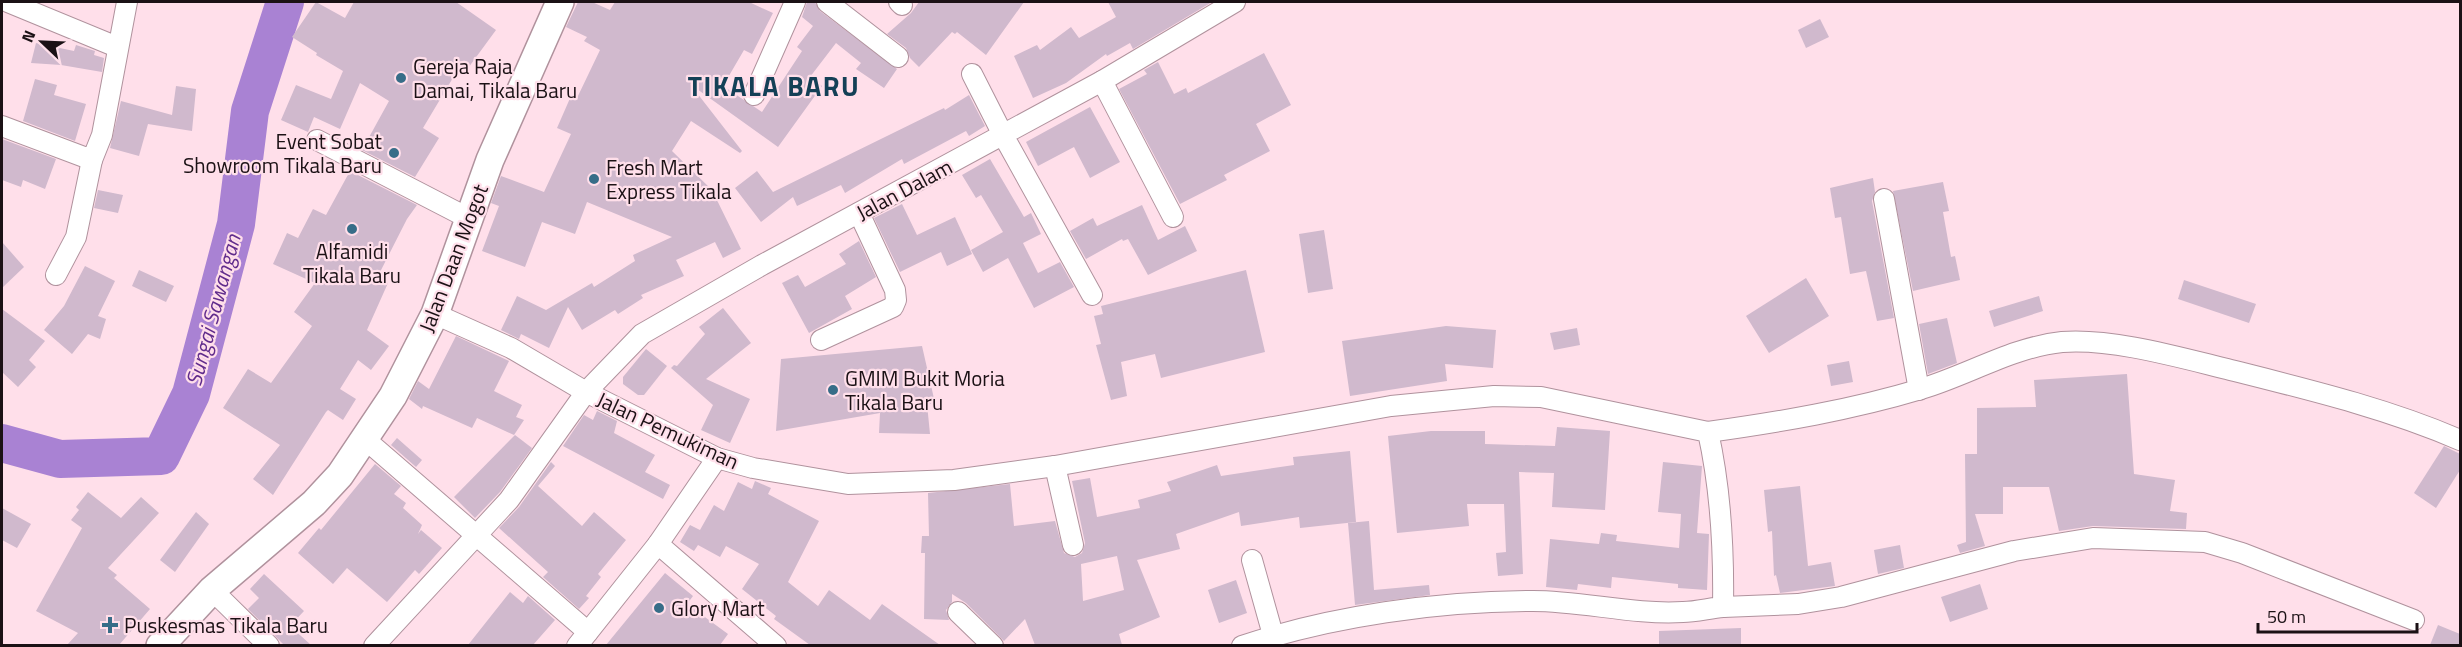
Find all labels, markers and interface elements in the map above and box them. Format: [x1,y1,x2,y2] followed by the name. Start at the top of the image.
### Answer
[12,12,72,72] north arrow
[15,26,41,46] text: N
[413,50,577,106] place label: Gereja Raja Damai, Tikala Baru
[688,65,860,106] district label: TIKALA BARU
[394,71,408,85] marker: Gereja Raja Damai, Tikala Baru
[183,125,383,181] place label: Event Sobat Showroom Tikala Baru
[387,146,401,160] marker: Event Sobat Showroom Tikala Baru
[850,150,958,228] street label: Jalan Dalam
[606,151,732,207] place label: Fresh Mart Express Tikala
[587,172,601,186] marker: Fresh Mart Express Tikala
[410,179,496,337] street label: Jalan Daan Mogot
[345,222,359,236] marker: Alfamidi Tikala Baru
[176,229,250,390] water label: Sungai Sawangan
[303,235,401,291] place label: Alfamidi Tikala Baru
[845,362,1005,418] place label: GMIM Bukit Moria Tikala Baru
[592,383,744,477] street label: Jalan Pemukiman
[826,383,840,397] marker: GMIM Bukit Moria Tikala Baru
[671,592,765,624] place label: Glory Mart
[2258,596,2417,634] scale bar
[652,601,666,615] marker: Glory Mart
[2267,603,2306,630] text: 50 m
[124,609,328,641] place label: Puskesmas Tikala Baru
[101,616,119,634] marker: Puskesmas Tikala Baru

